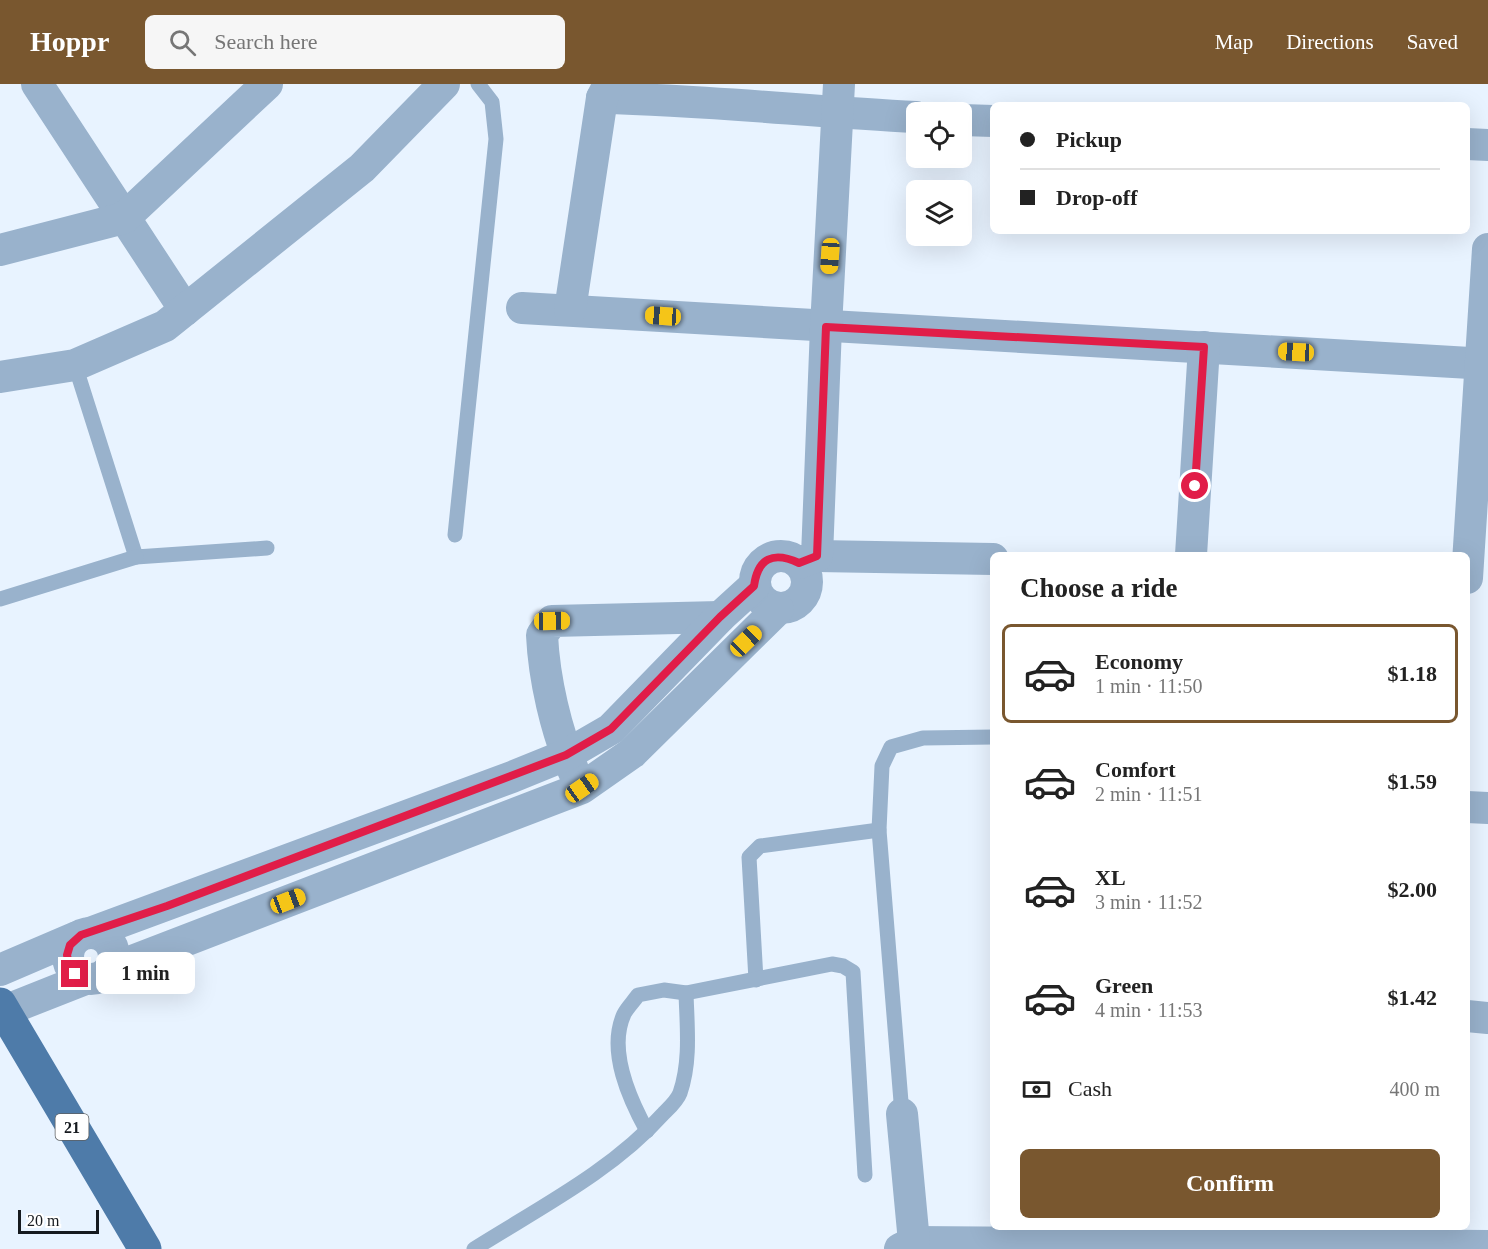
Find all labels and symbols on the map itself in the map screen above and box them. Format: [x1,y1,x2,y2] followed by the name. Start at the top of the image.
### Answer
[820,237,840,275] car
[644,306,682,326] car
[1278,342,1314,362] car
[1181,472,1208,499] route start
[534,612,570,630] car
[727,622,765,660] car
[562,770,602,806] car
[268,886,308,916] car
[96,953,195,995] callout: 1 min
[61,960,88,987] route end
[56,1114,88,1140] road number: 21
[18,1207,99,1234] scale bar

